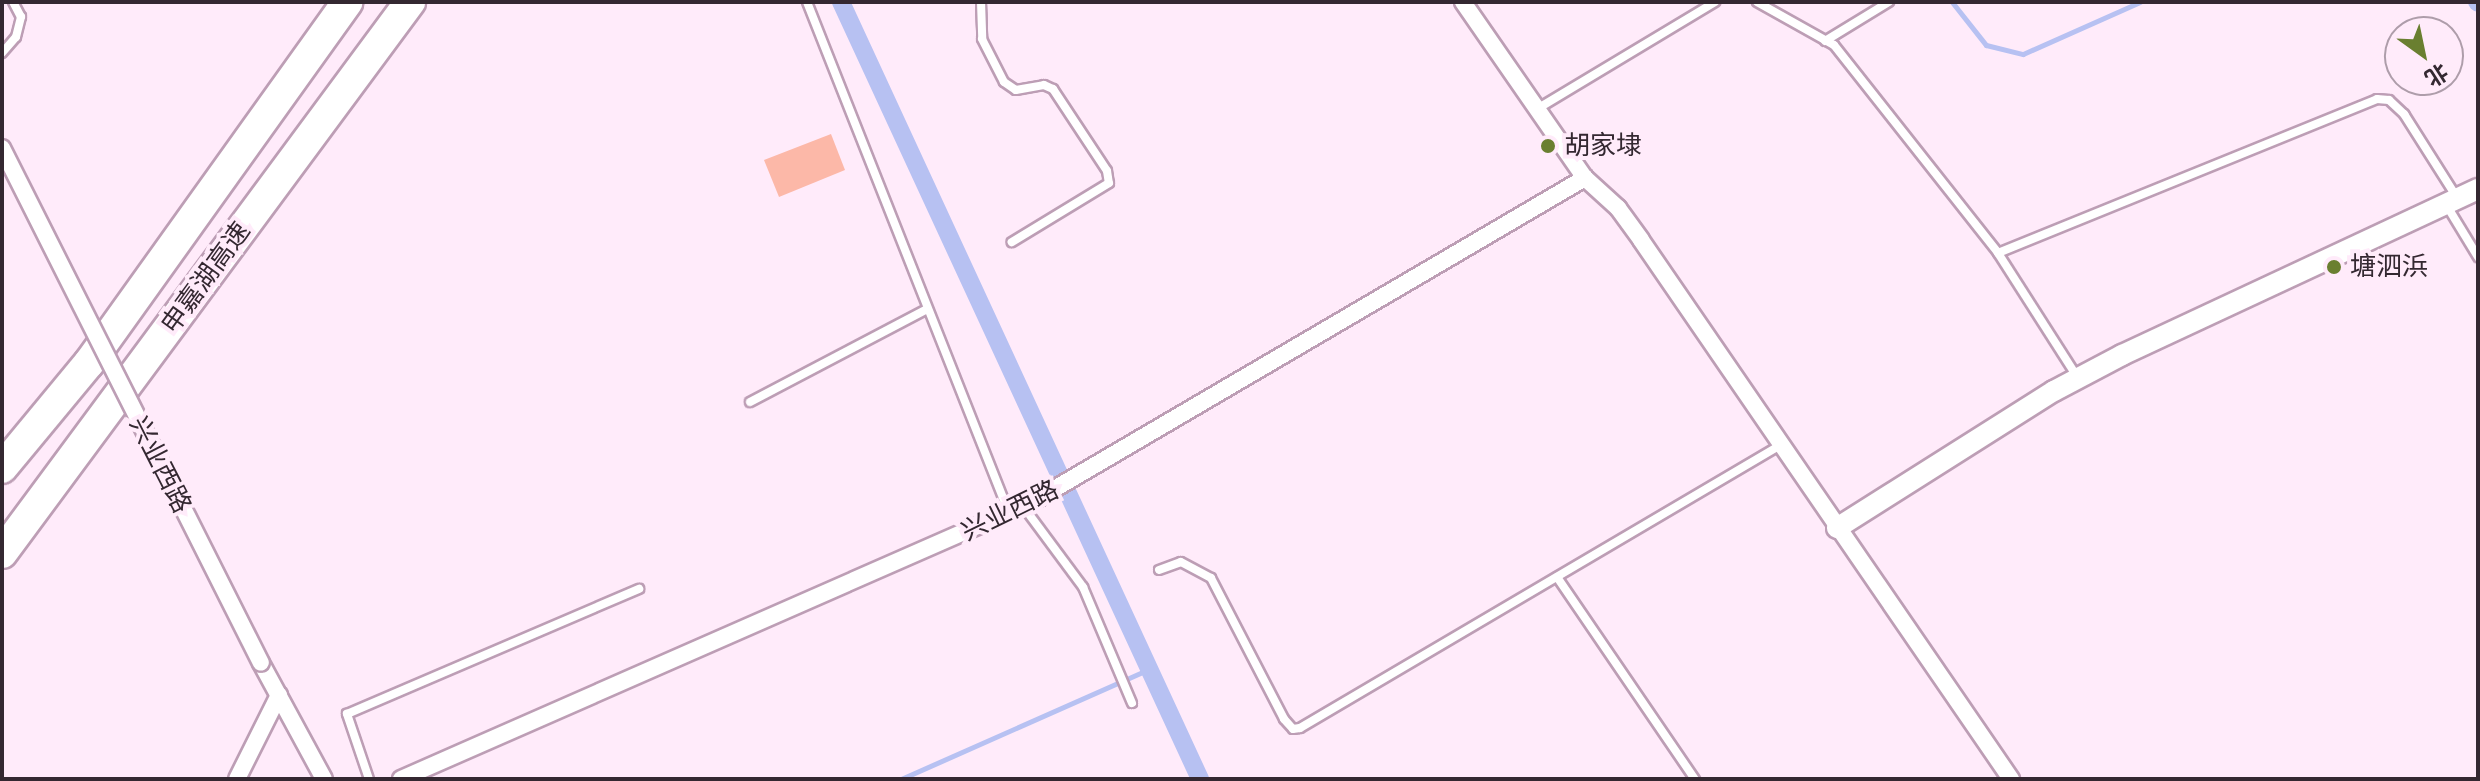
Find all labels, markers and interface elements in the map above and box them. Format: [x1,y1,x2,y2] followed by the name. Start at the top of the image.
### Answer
[2384,16,2464,96] north arrow
[2420,58,2452,91] text: 北
[1564,130,1642,162] place label: 胡家埭
[1539,137,1557,155] marker: 胡家埭
[155,216,257,340] street label: 申嘉湖高速
[2350,251,2428,283] place label: 塘泗浜
[2325,258,2343,276] marker: 塘泗浜
[122,412,198,518] street label: 兴业西路
[956,474,1064,548] street label: 兴业西路

